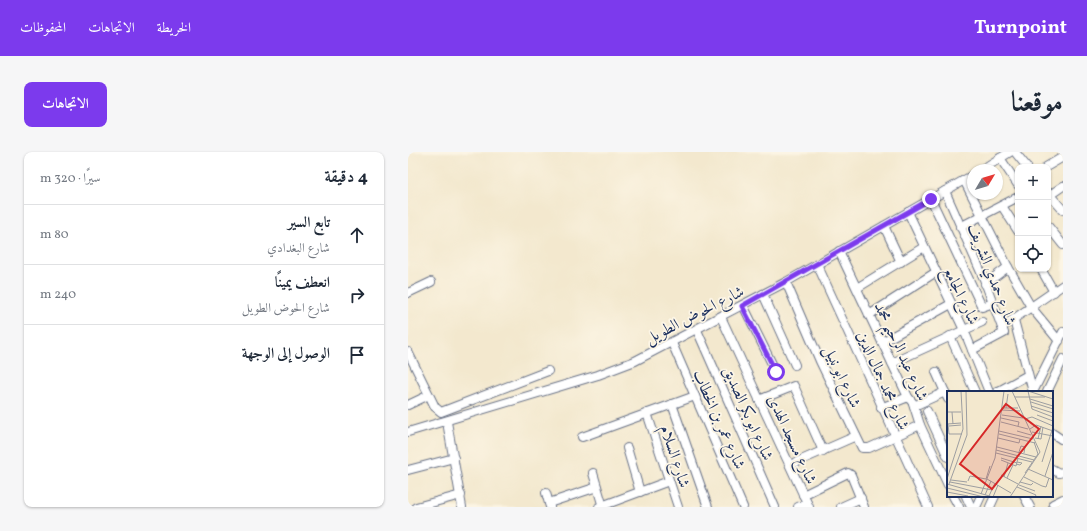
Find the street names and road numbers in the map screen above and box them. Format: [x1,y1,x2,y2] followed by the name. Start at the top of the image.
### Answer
[961,220,1021,329] street label: شارع حمدي الشريف
[934,263,984,330] street label: شارع الجامع
[642,281,749,351] street label: شارع الحوض الطويل
[864,299,933,407] street label: شارع عبد الرحيم محمد
[850,328,914,434] street label: شارع محمد جمال الدين
[816,342,865,412] street label: شارع ابو نبيل
[716,363,778,465] street label: شارع ابو بكر الصديق
[685,366,750,474] street label: شارع عمر بن الخطاب
[760,392,821,489] street label: شارع مسجد الهدى
[652,422,695,491] street label: شارع السلام

